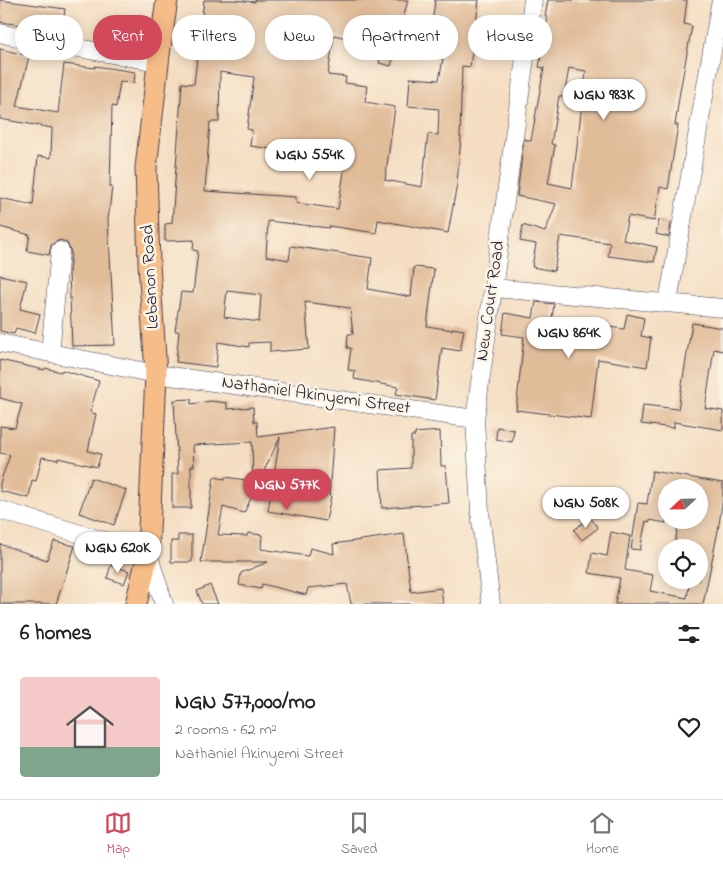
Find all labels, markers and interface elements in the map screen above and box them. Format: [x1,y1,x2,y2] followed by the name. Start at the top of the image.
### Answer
[15,15,83,60] chip: Buy
[93,15,162,60] chip: Rent
[172,15,255,60] chip: Filters
[265,15,333,60] chip: New
[343,15,458,60] chip: Apartment
[468,15,552,60] chip: House
[552,78,656,121] pin: NGN 983K
[574,83,634,107] text: NGN 983K
[258,138,362,181] pin: NGN 554K
[276,143,344,167] text: NGN 554K
[135,224,167,330] street label: Lebanon Road
[470,239,512,363] street label: New Court Road
[517,316,621,359] pin: NGN 864K
[537,321,601,345] text: NGN 864K
[220,370,412,422] street label: Nathaniel Akinyemi Street
[235,468,339,511] pin: NGN 577K
[254,473,320,497] text: NGN 577K
[658,479,708,529] north arrow
[658,479,708,589] map controls
[534,486,638,529] pin: NGN 508K
[553,491,619,515] text: NGN 508K
[66,532,170,574] pin: NGN 620K
[85,536,151,560] text: NGN 620K
[658,539,708,589] button: locate
[20,619,92,649] text: 6 homes
[675,620,703,648] icon: filters
[175,688,316,718] text: NGN 577,000/mo
[60,697,120,757] icon: home
[675,713,703,741] icon: heart
[175,718,277,742] text: 2 rooms · 62 m²
[175,742,344,766] text: Nathaniel Akinyemi Street
[104,809,132,860] tab: Map
[341,809,377,860] tab: Saved
[586,809,619,860] tab: Home

